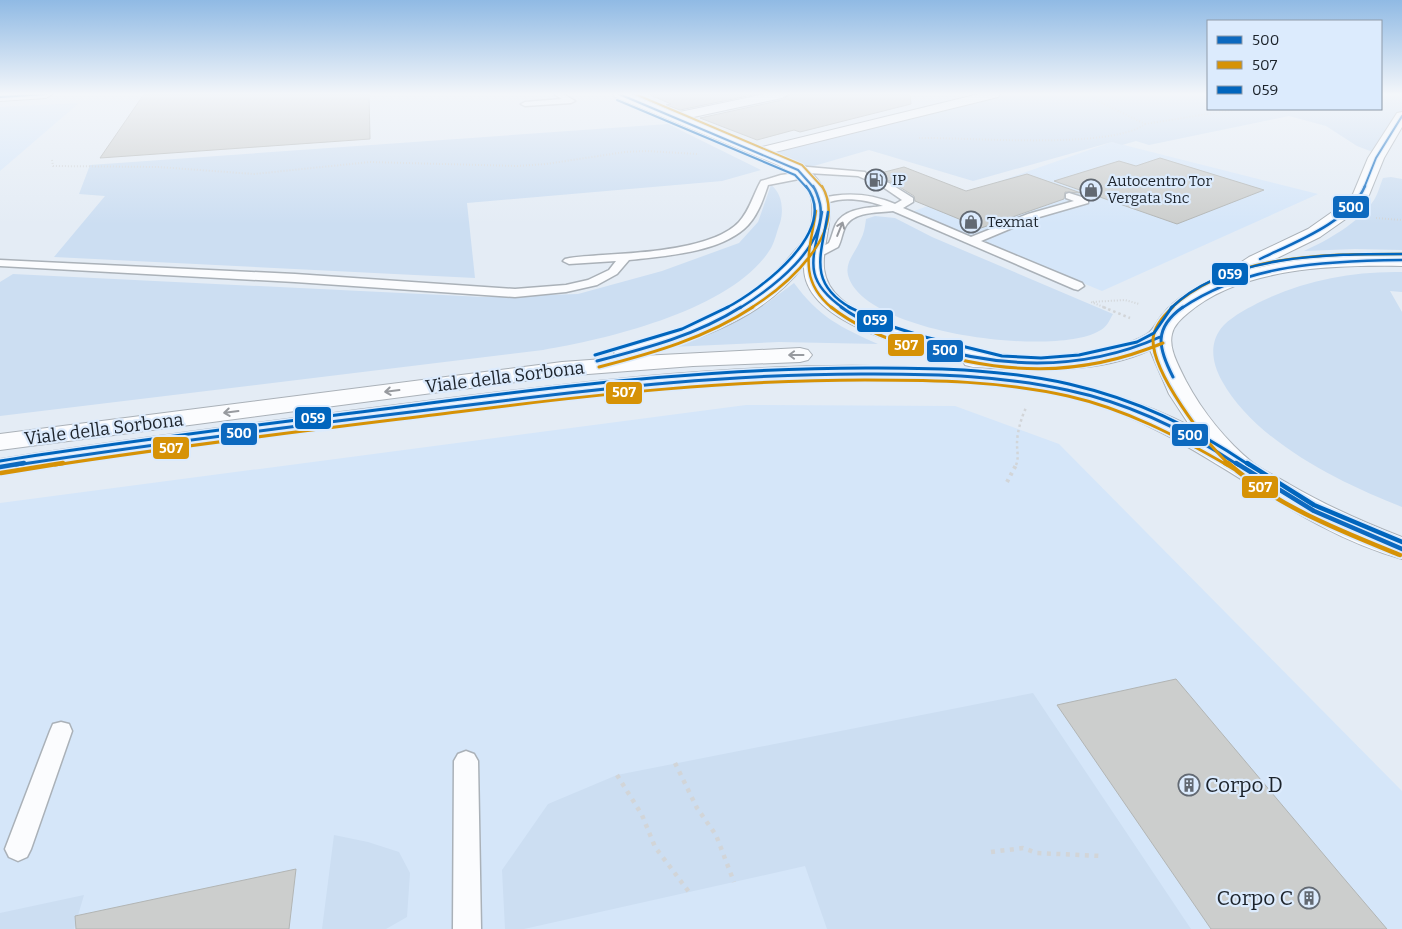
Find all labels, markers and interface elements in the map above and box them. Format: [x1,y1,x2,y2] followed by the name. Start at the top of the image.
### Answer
[1207,20,1382,110] legend
[1252,31,1279,49] text: 500
[1252,56,1278,74] text: 507
[1252,81,1278,99] text: 059
[864,168,888,192] fuel station icon: IP
[892,171,906,189] place label: IP
[1107,172,1212,207] place label: Autocentro Tor Vergata Snc
[1079,178,1103,202] shop icon: Autocentro Tor Vergata Snc
[1332,195,1370,219] line badge: 500
[1338,199,1364,216] text: 500
[959,210,983,234] shop icon: Texmat
[987,213,1039,231] place label: Texmat
[836,222,846,237] one-way arrow
[1211,262,1249,286] line badge: 059
[1218,266,1242,283] text: 059
[856,309,894,333] line badge: 059
[863,312,887,329] text: 059
[887,333,925,357] line badge: 507
[894,337,919,354] text: 507
[926,339,964,363] line badge: 500
[932,342,958,359] text: 500
[789,351,805,360] one-way arrow
[424,356,586,398] street label: Viale della Sorbona
[605,381,643,405] line badge: 507
[612,384,637,401] text: 507
[384,387,400,397] one-way arrow
[294,406,332,430] line badge: 059
[23,408,185,450] street label: Viale della Sorbona
[223,408,239,418] one-way arrow
[301,410,325,427] text: 059
[220,422,258,446] line badge: 500
[1171,423,1209,447] line badge: 500
[226,425,252,442] text: 500
[1177,427,1203,444] text: 500
[152,436,190,460] line badge: 507
[159,440,184,457] text: 507
[1241,475,1279,499] line badge: 507
[1248,479,1273,496] text: 507
[1205,772,1283,798] place label: Corpo D
[1177,773,1201,797] building icon: Corpo D
[1217,885,1293,911] place label: Corpo C
[1297,886,1321,910] building icon: Corpo C

